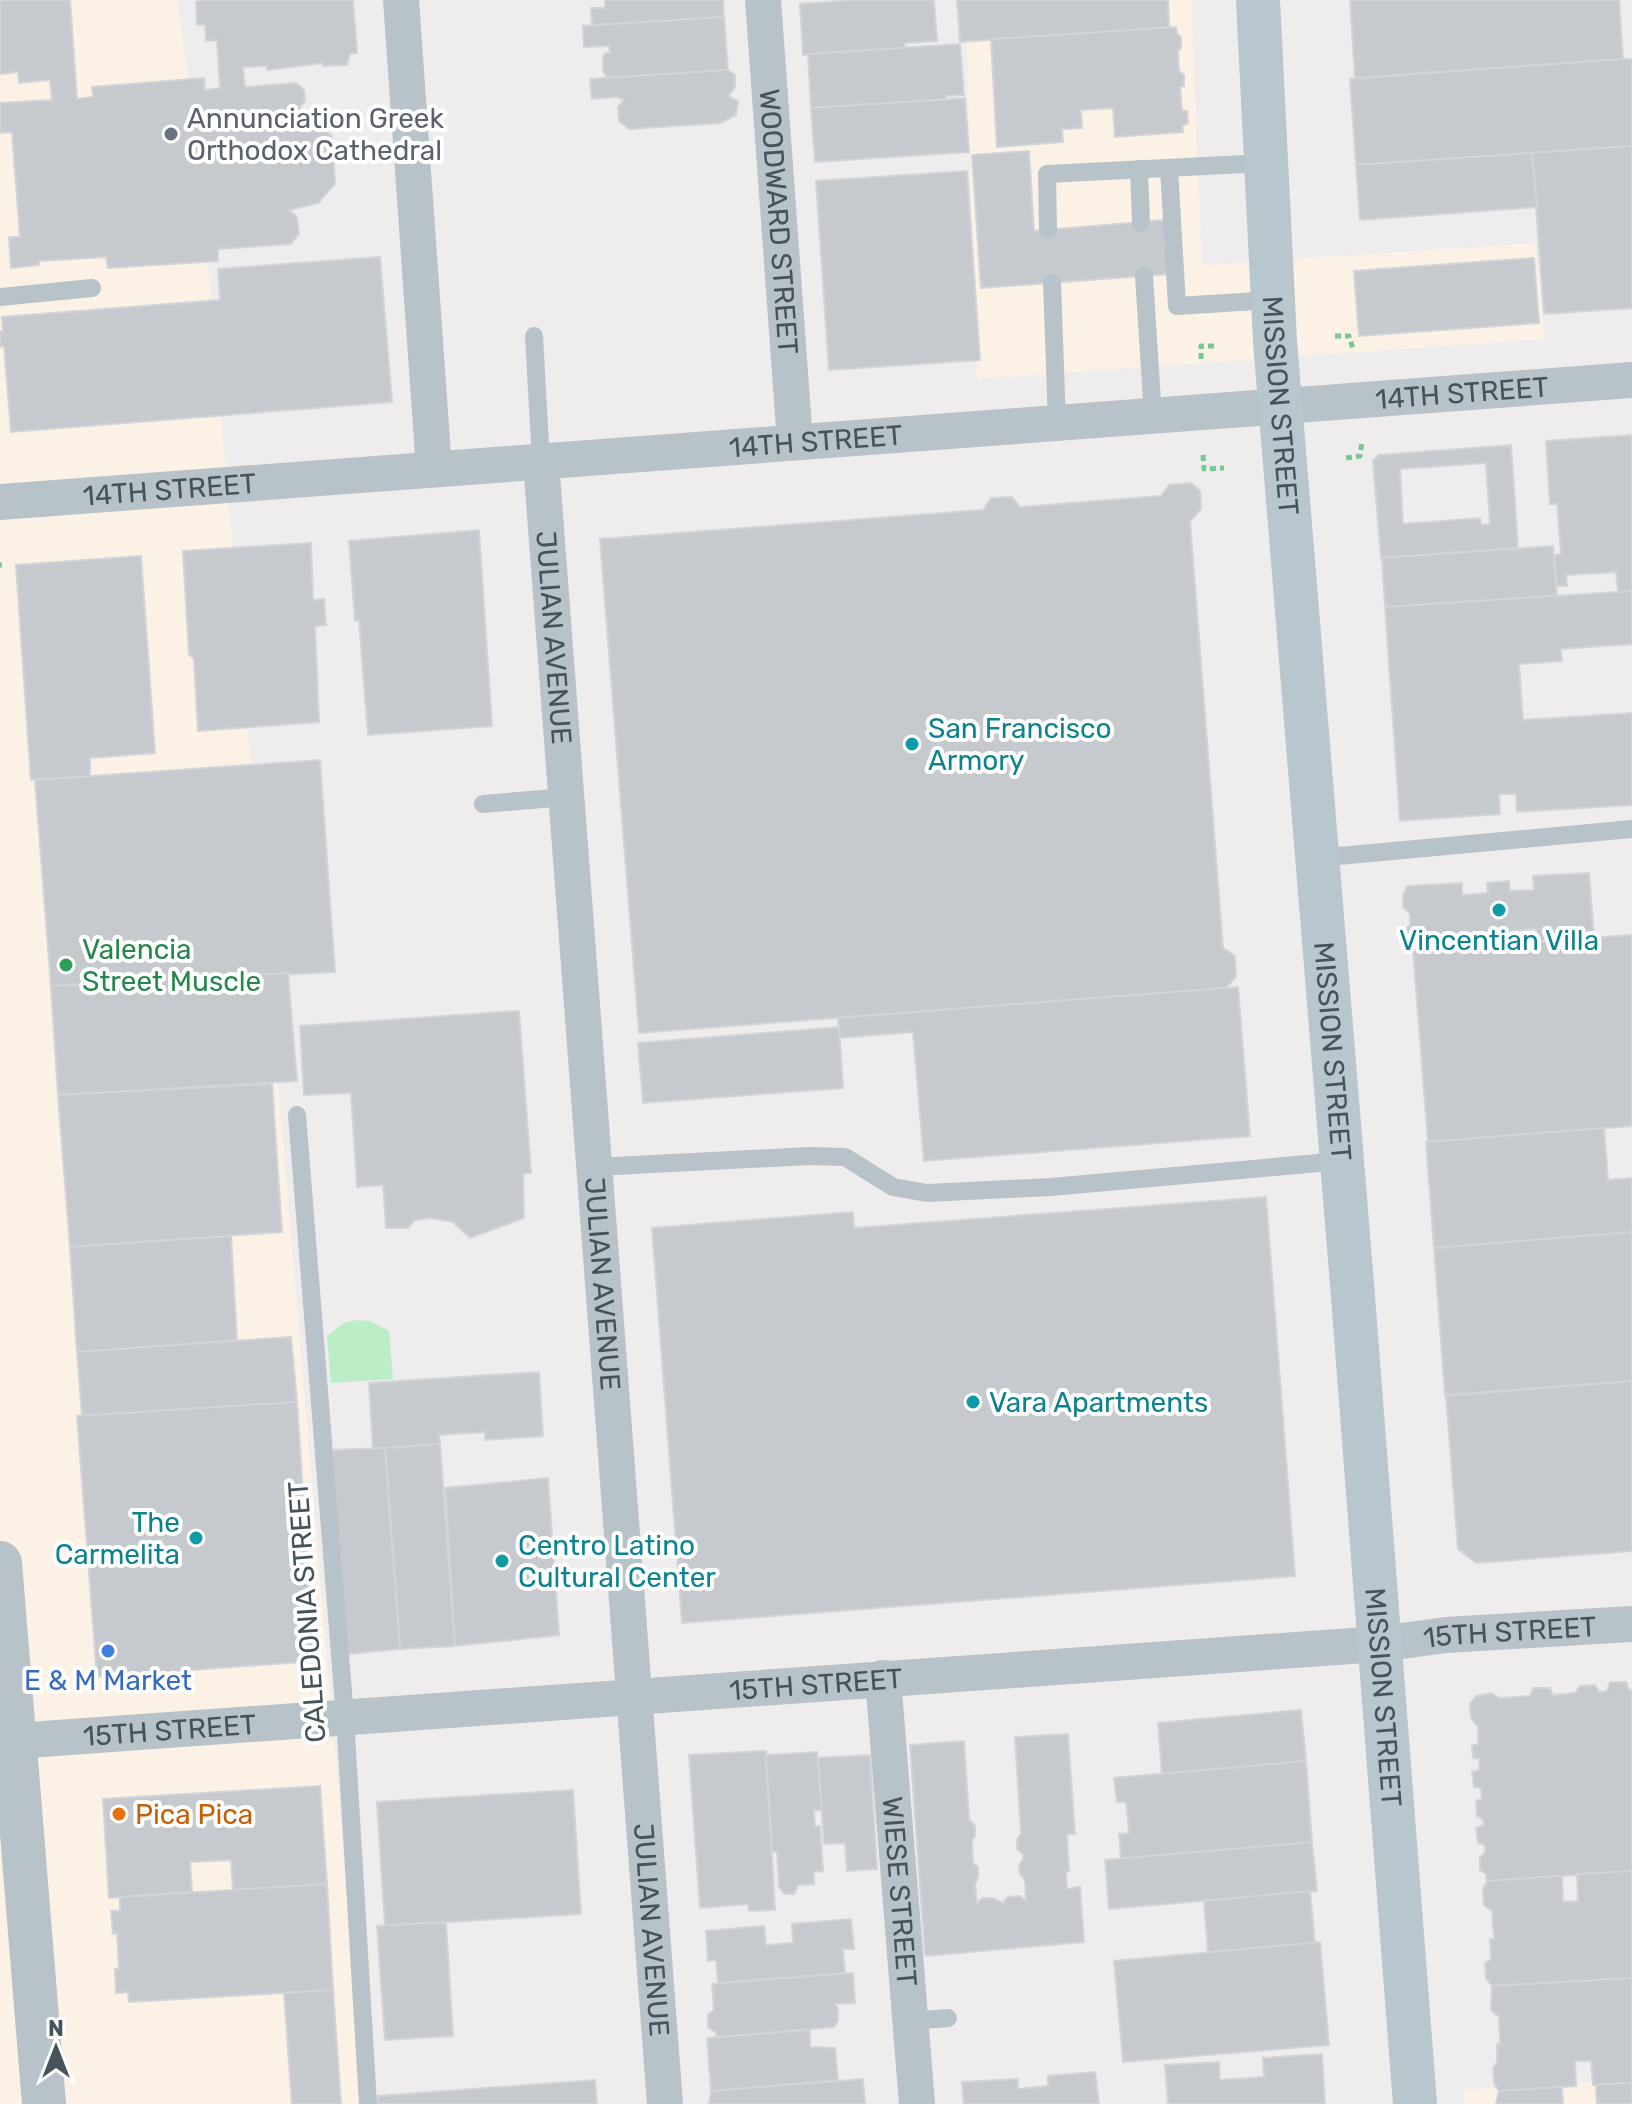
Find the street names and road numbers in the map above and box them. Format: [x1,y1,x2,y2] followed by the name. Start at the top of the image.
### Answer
[753,88,805,355] street label: WOODWARD STREET
[1256,295,1306,516] street label: MISSION STREET
[1374,370,1550,416] street label: 14TH STREET
[728,418,904,464] street label: 14TH STREET
[82,466,257,512] street label: 14TH STREET
[530,530,579,745] street label: JULIAN AVENUE
[1308,940,1358,1162] street label: MISSION STREET
[579,1176,628,1392] street label: JULIAN AVENUE
[281,1480,333,1744] street label: CALEDONIA STREET
[1359,1586,1409,1808] street label: MISSION STREET
[1421,1610,1597,1654] street label: 15TH STREET
[728,1661,904,1707] street label: 15TH STREET
[82,1707,257,1753] street label: 15TH STREET
[876,1795,924,1987] street label: WIESE STREET
[627,1822,676,2038] street label: JULIAN AVENUE

